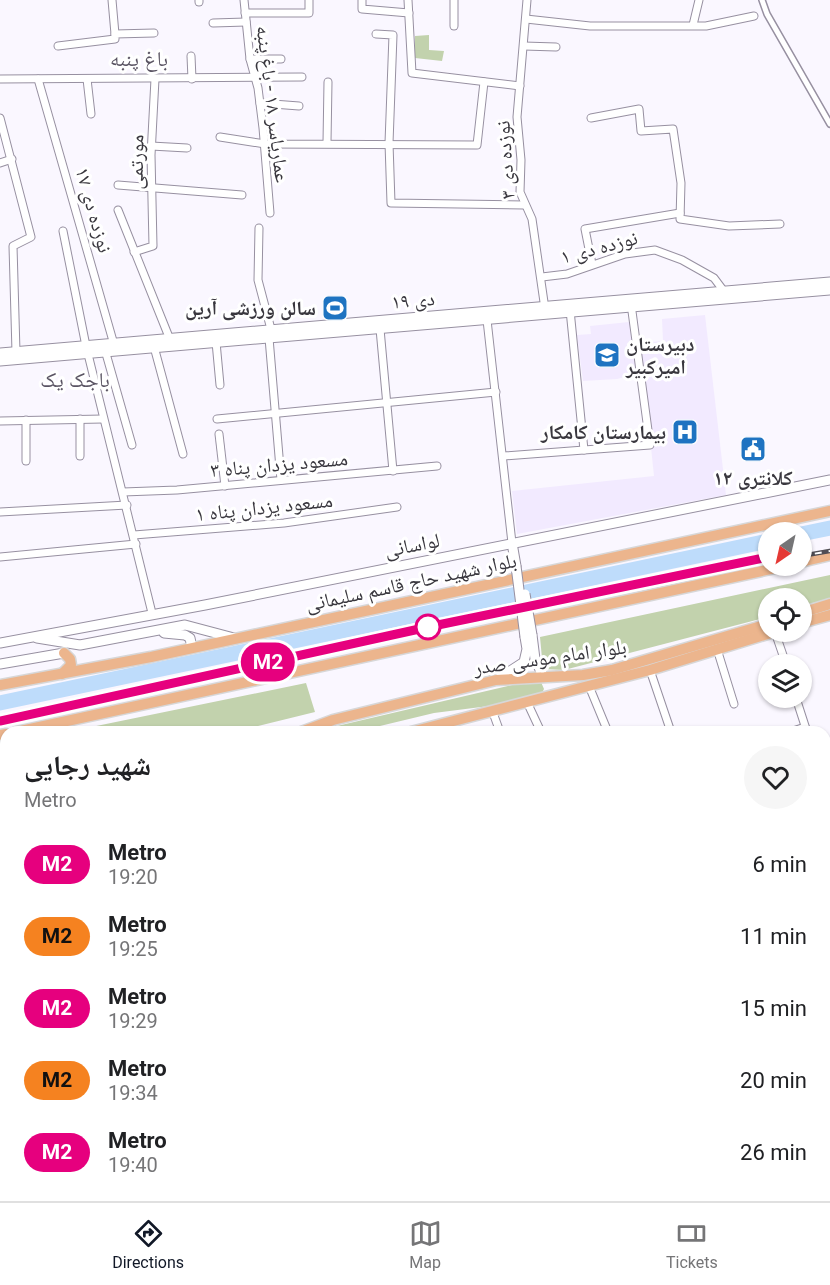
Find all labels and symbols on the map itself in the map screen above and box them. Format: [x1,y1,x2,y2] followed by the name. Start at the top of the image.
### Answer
[250,24,295,184] street label: عماریاسر ۱۸ - باغ پنبه
[110,47,168,72] district label: باغ پنبه
[490,120,520,200] street label: نوزده دی ۳
[124,134,148,190] street label: مورتمی
[70,165,118,255] street label: نوزده دی ۱۷
[558,225,640,269] street label: نوزده دی ۱
[390,286,436,314] street label: ۱۹ دی
[320,293,350,323] sports icon: سالن ورزشی آرین
[185,296,316,321] place label: سالن ورزشی آرین
[625,332,694,379] place label: دبیرستان امیرکبیر
[592,340,622,370] school or university icon: دبیرستان امیرکبیر
[40,368,110,392] district label: باجک یک
[670,417,700,447] hospital icon: بیمارستان کامکار
[540,420,666,444] place label: بیمارستان کامکار
[738,434,768,464] public building icon: کلانتری ۱۲
[209,446,349,482] street label: ۳ مسعود یزدان پناه
[713,466,793,490] place label: کلانتری ۱۲
[194,488,334,526] street label: ۱ مسعود یزدان پناه
[758,522,812,576] north arrow
[382,528,442,562] street label: لواسانی
[303,548,519,618] street label: بلوار شهید حاج قاسم سلیمانی
[415,614,441,640] unlabelled marker
[471,634,628,682] street label: بلوار امام موسی صدر
[241,642,295,682] line badge: M2

